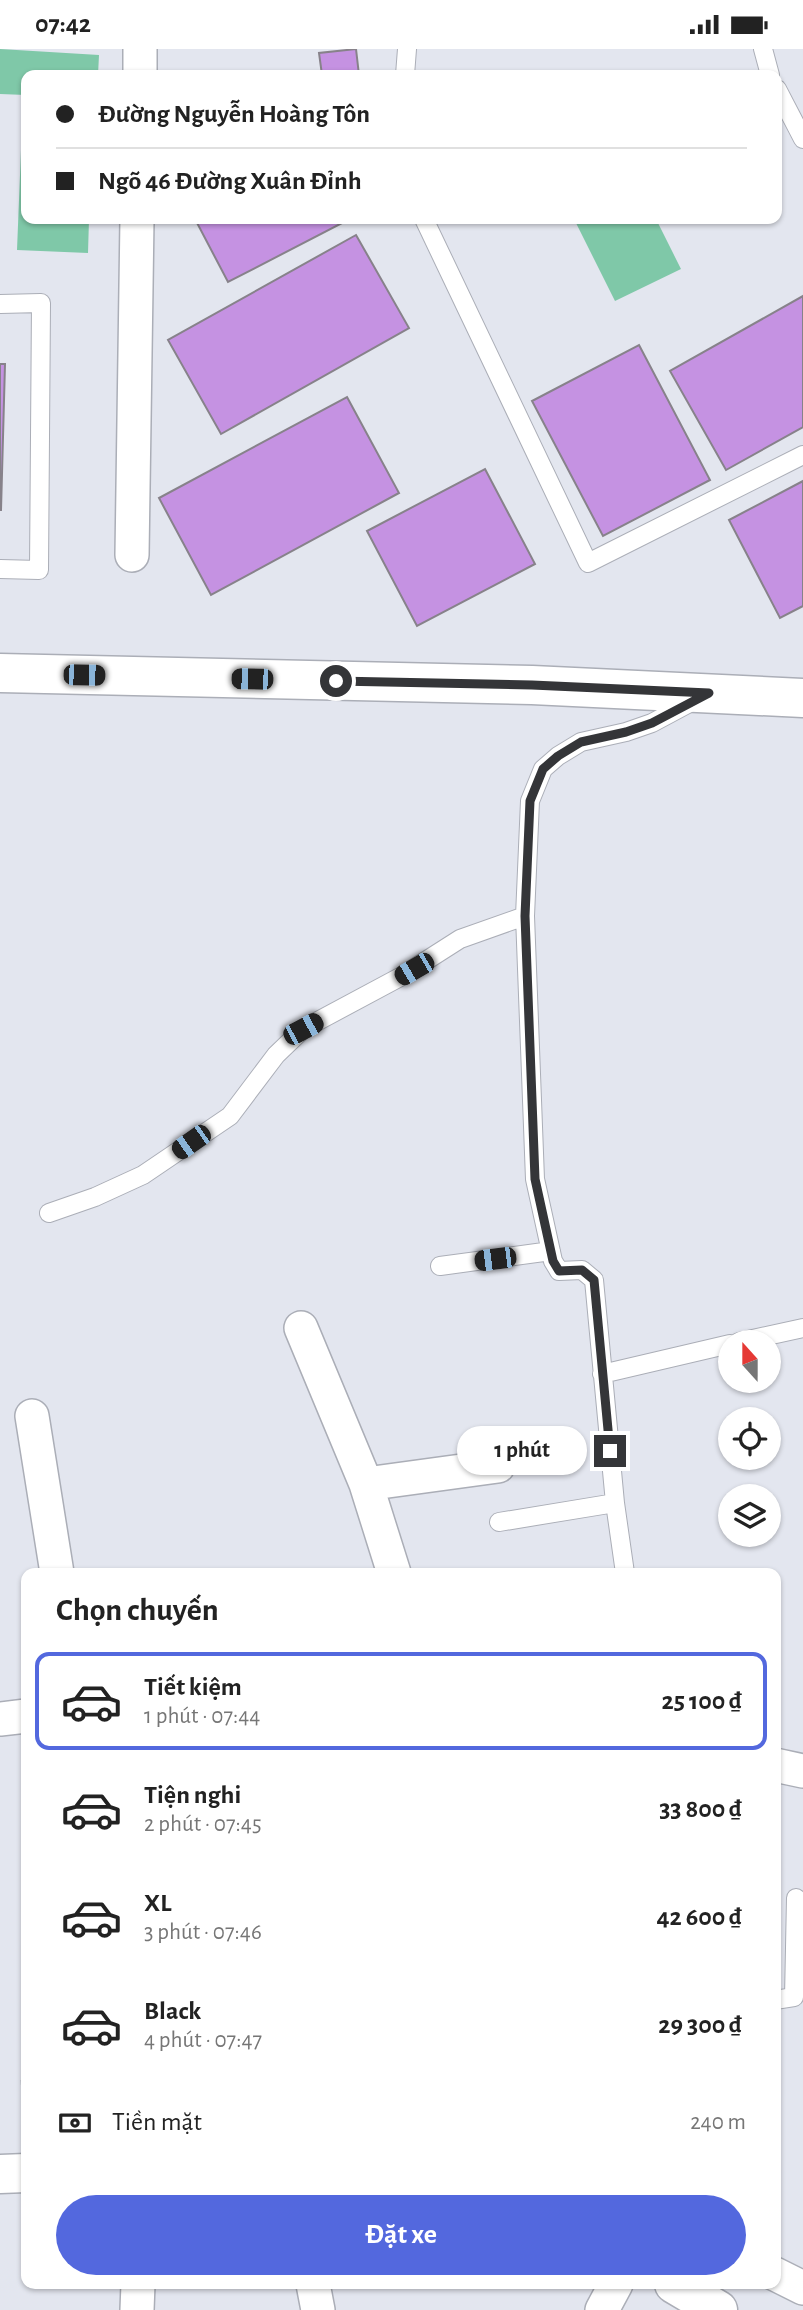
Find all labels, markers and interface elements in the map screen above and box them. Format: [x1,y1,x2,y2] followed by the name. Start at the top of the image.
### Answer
[35,11,91,37] text: 07:42
[98,101,370,127] text: Đường Nguyễn Hoàng Tôn
[98,168,362,194] text: Ngõ 46 Đường Xuân Đỉnh
[63,664,106,686] car
[320,665,352,697] route start
[231,668,274,690] car
[391,949,438,989] car
[280,1010,327,1048] car
[168,1121,215,1163] car
[473,1246,518,1272] car
[718,1330,780,1393] north arrow
[718,1330,781,1547] map controls
[718,1407,781,1470] button: locate
[456,1427,586,1475] callout: 1 phút
[594,1435,626,1467] route end
[494,1439,550,1462] text: 1 phút
[718,1484,781,1547] button: layers
[56,1594,219,1626] text: Chọn chuyến
[60,1670,123,1733] icon: car
[144,1674,242,1700] text: Tiết kiệm
[662,1688,742,1714] text: 25 100 ₫
[144,1705,260,1728] text: 1 phút · 07:44
[60,1778,123,1841] icon: car
[144,1782,241,1808] text: Tiện nghi
[659,1796,742,1822] text: 33 800 ₫
[144,1813,262,1836] text: 2 phút · 07:45
[60,1886,123,1949] icon: car
[144,1890,171,1916] text: XL
[656,1904,742,1930] text: 42 600 ₫
[144,1921,262,1944] text: 3 phút · 07:46
[60,1994,123,2057] icon: car
[144,1998,201,2024] text: Black
[658,2012,742,2038] text: 29 300 ₫
[144,2029,262,2052] text: 4 phút · 07:47
[56,2104,94,2142] icon: cash
[112,2109,202,2135] text: Tiền mặt
[690,2111,746,2134] text: 240 m
[56,2195,746,2275] button: Đặt xe

